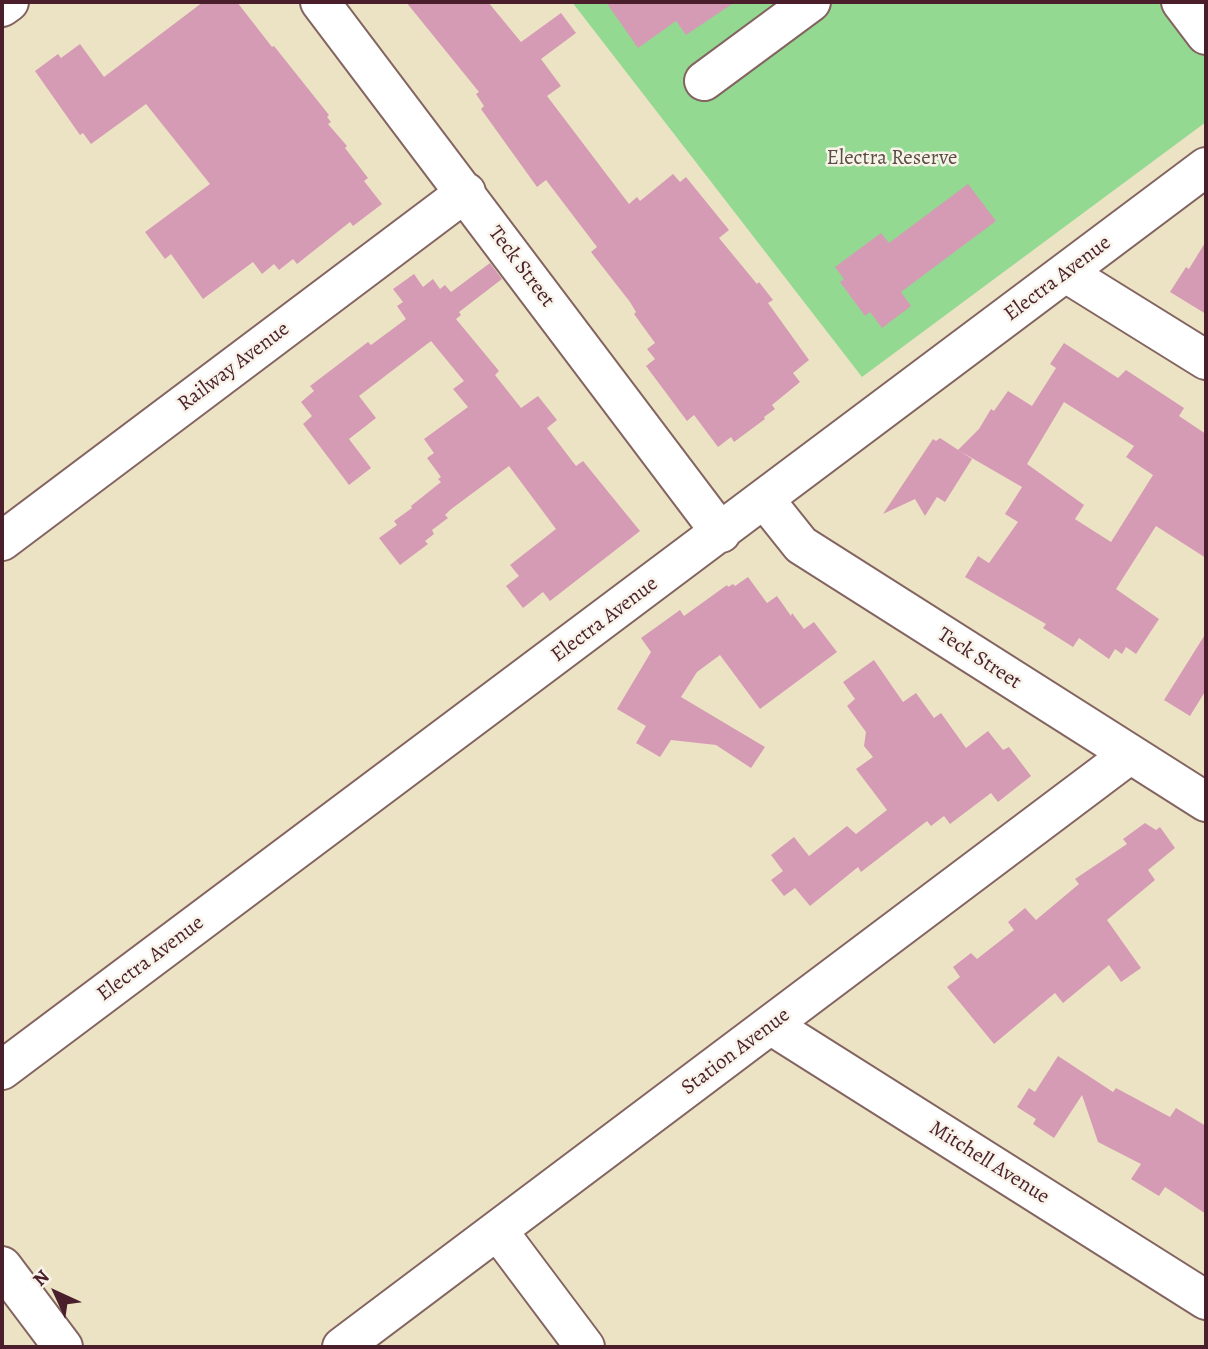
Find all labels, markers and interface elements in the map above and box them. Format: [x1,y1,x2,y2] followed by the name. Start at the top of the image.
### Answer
[827,146,957,172] park label: Electra Reserve
[482,222,560,312] street label: Teck Street
[1000,231,1116,327] street label: Electra Avenue
[173,317,295,417] street label: Railway Avenue
[547,572,663,668] street label: Electra Avenue
[932,623,1026,695] street label: Teck Street
[93,911,209,1007] street label: Electra Avenue
[677,1003,795,1101] street label: Station Avenue
[924,1116,1054,1210] street label: Mitchell Avenue
[21,1258,91,1328] north arrow
[27,1264,55,1292] text: N

